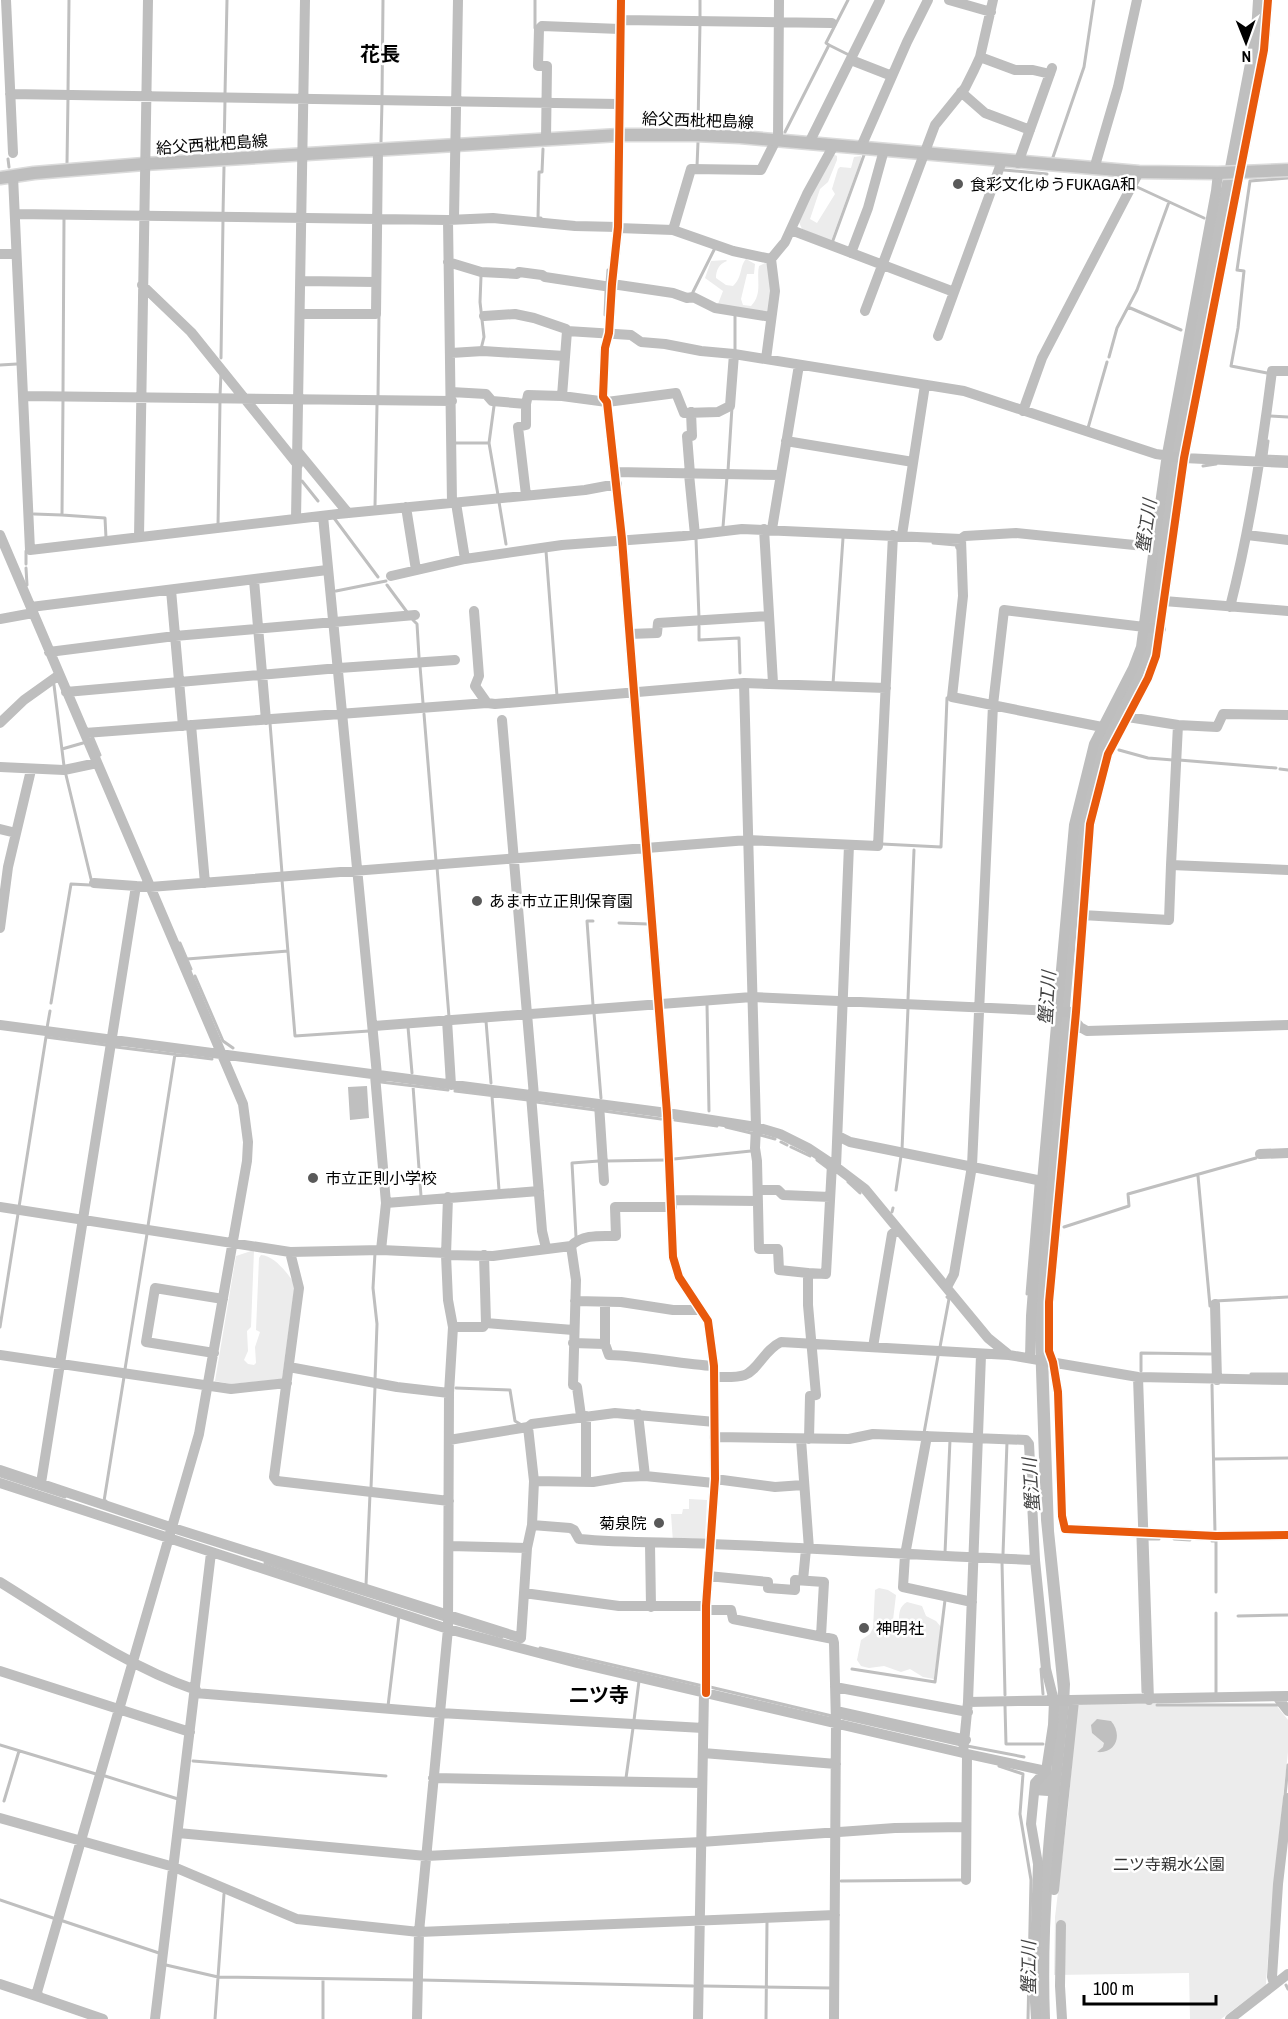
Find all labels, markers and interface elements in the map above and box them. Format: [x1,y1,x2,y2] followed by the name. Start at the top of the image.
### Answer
[1216,12,1276,72] north arrow
[360,40,400,67] district label: 花長
[1241,46,1251,68] text: N
[642,107,754,133] street label: 給父西枇杷島線
[155,129,269,159] street label: 給父西枇杷島線
[970,173,1136,195] place label: 食彩文化ゆうFUKAGA和
[951,177,965,191] marker: 食彩文化ゆうFUKAGA和
[1130,496,1162,554] water label: 蟹江川
[489,890,633,912] place label: あま市立正則保育園
[470,894,484,908] marker: あま市立正則保育園
[1033,968,1061,1026] water label: 蟹江川
[325,1167,437,1189] place label: 市立正則小学校
[306,1171,320,1185] marker: 市立正則小学校
[1017,1455,1045,1513] water label: 蟹江川
[599,1512,647,1534] place label: 菊泉院
[652,1516,666,1530] marker: 菊泉院
[876,1617,924,1639] place label: 神明社
[857,1621,871,1635] marker: 神明社
[569,1681,629,1708] district label: 二ツ寺
[1113,1853,1225,1875] park label: 二ツ寺親水公園
[1016,1939,1041,1995] water label: 蟹江川
[1084,1968,1216,2006] scale bar
[1093,1976,1134,2001] text: 100 m

